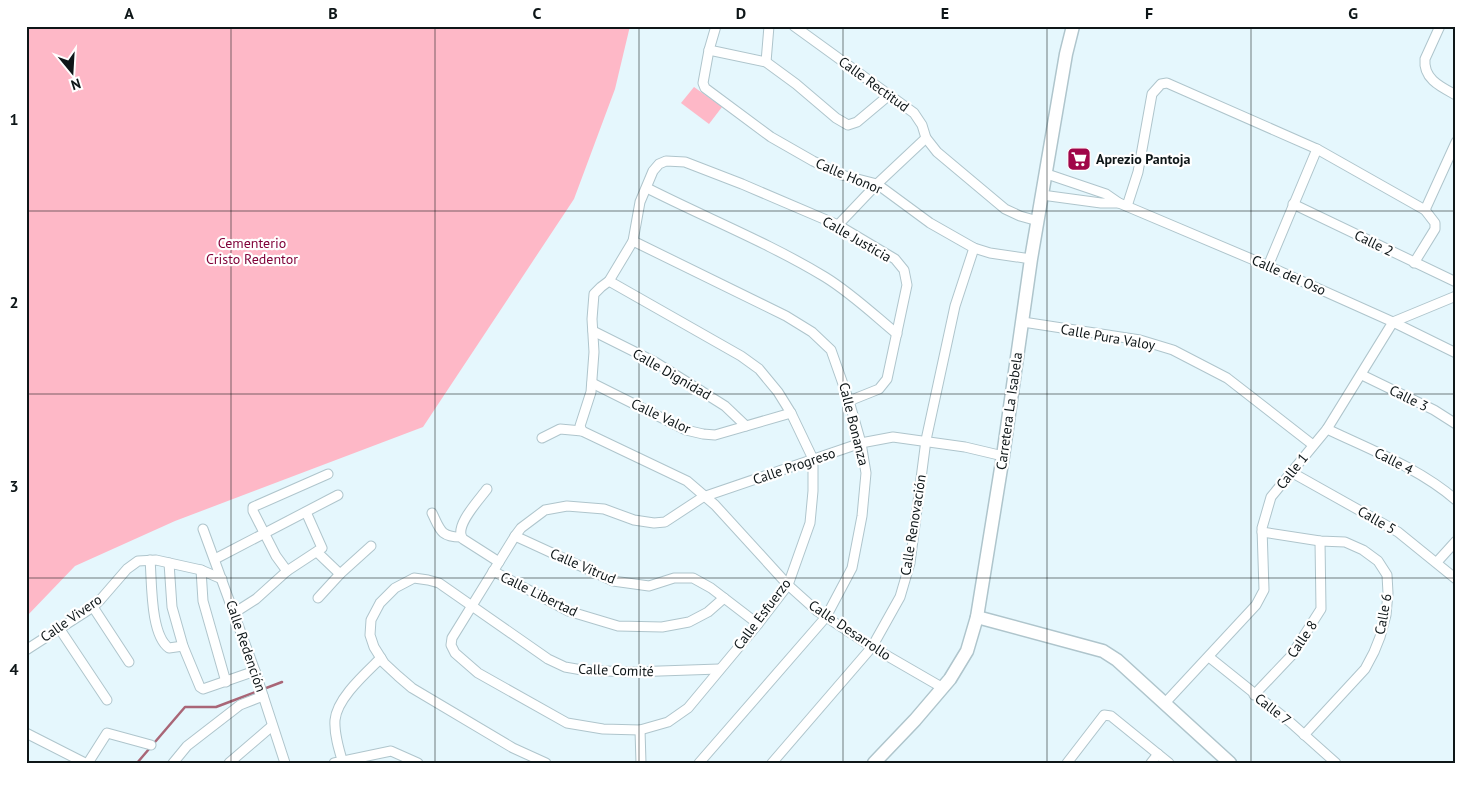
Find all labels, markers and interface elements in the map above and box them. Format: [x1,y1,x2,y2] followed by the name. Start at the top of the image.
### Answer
[124,3,134,23] text: A
[328,3,338,23] text: B
[533,3,542,23] text: C
[736,3,746,23] text: D
[941,3,949,23] text: E
[1145,3,1153,23] text: F
[1348,3,1358,23] text: G
[48,48,98,98] north arrow
[835,52,913,116] street label: Calle Rectitud
[69,74,83,94] text: N
[9,109,19,129] text: 1
[1066,146,1092,172] supermarket icon: Aprezio Pantoja
[1096,150,1190,168] place label: Aprezio Pantoja
[813,154,885,198] street label: Calle Honor
[819,212,895,266] street label: Calle Justicia
[1351,226,1397,260] street label: Calle 2
[206,234,298,268] park label: Cementerio Cristo Redentor
[1249,251,1329,299] street label: Calle del Oso
[9,292,19,312] text: 2
[1059,320,1157,354] street label: Calle Pura Valoy
[630,344,714,404] street label: Calle Dignidad
[992,351,1026,471] street label: Carretera La Isabela
[835,381,873,467] street label: Calle Bonanza
[1386,381,1432,415] street label: Calle 3
[628,394,694,438] street label: Calle Valor
[750,443,838,489] street label: Calle Progreso
[1371,444,1417,479] street label: Calle 4
[1272,449,1312,493] street label: Calle 1
[896,473,930,577] street label: Calle Renovación
[9,476,19,496] text: 3
[1355,502,1399,538] street label: Calle 5
[547,544,619,588] street label: Calle Vitrud
[497,568,581,620] street label: Calle Libertad
[729,575,795,653] street label: Calle Esfuerzo
[37,590,105,646] street label: Calle Vivero
[1371,592,1395,636] street label: Calle 6
[805,596,895,664] street label: Calle Desarrollo
[222,598,270,694] street label: Calle Redención
[1283,617,1321,661] street label: Calle 8
[9,659,19,679] text: 4
[578,660,654,680] street label: Calle Comité
[1251,689,1295,729] street label: Calle 7

